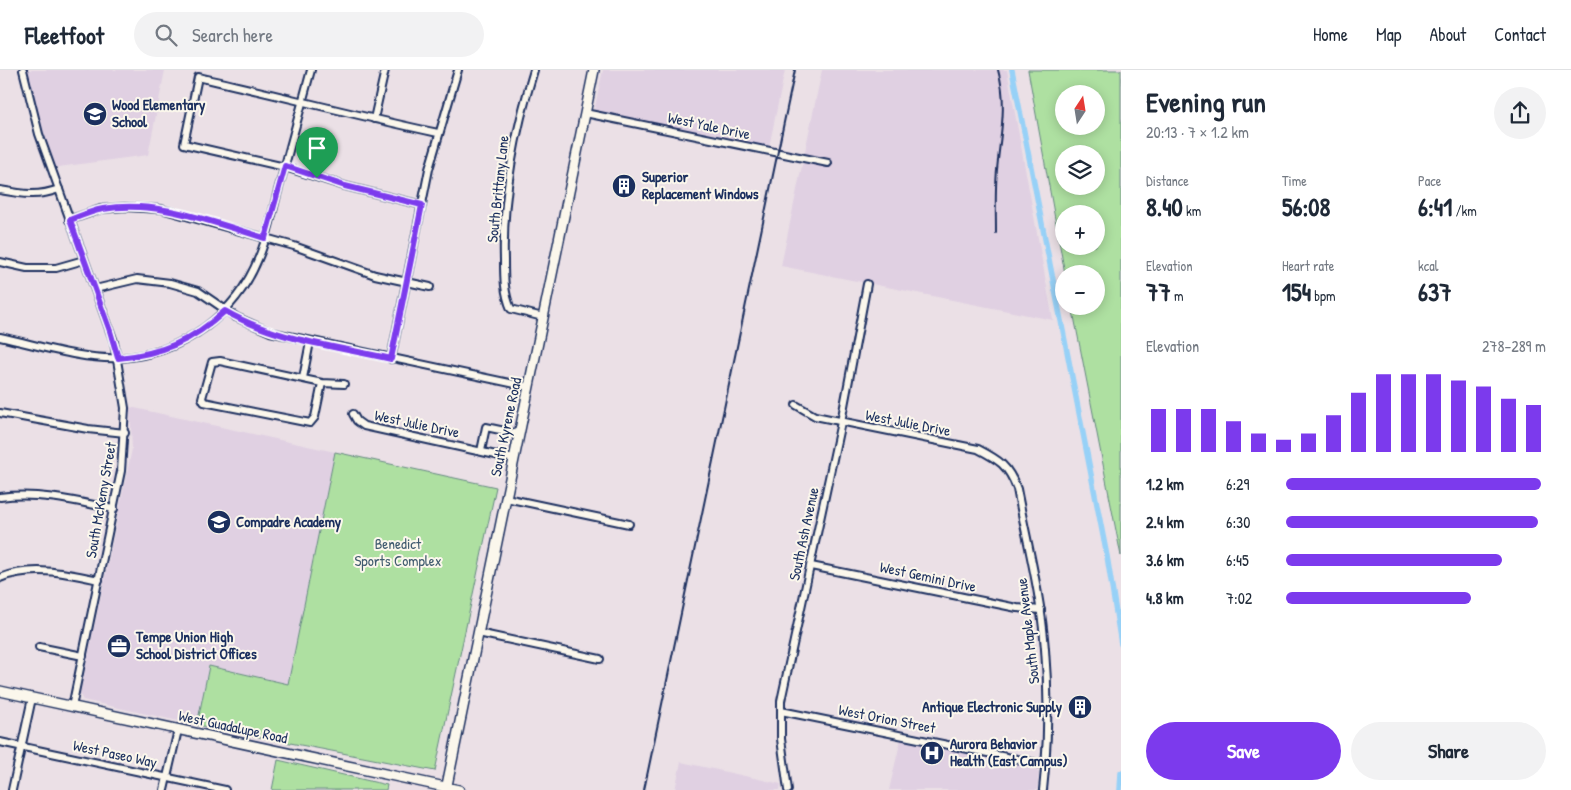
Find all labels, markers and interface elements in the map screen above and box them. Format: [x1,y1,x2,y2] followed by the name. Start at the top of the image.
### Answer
[134,12,484,57] search box
[25,19,104,51] text: Fleetfoot
[152,21,180,49] icon: search
[192,22,273,48] text: Search here
[1313,22,1348,47] text: Home
[1376,22,1401,47] text: Map
[1429,22,1466,47] text: About
[1494,22,1546,47] text: Contact
[1146,83,1266,121] text: Evening run
[1055,85,1105,135] north arrow
[1055,85,1105,315] map controls
[1494,87,1546,139] button: share
[112,94,206,132] place label: Wood Elementary School
[82,101,108,127] school or university icon: Wood Elementary School
[666,107,752,144] street label: West Yale Drive
[1146,121,1249,143] text: 20:13 · 7 × 1.2 km
[296,127,338,178] pin
[303,134,331,162] icon: arrive
[481,134,514,244] street label: South Brittany Lane
[1055,145,1105,195] button: layers
[642,166,759,205] place label: Superior Replacement Windows
[1146,171,1189,190] text: Distance
[1282,171,1307,190] text: Time
[1418,171,1441,190] text: Pace
[611,173,637,199] building icon: Superior Replacement Windows
[1146,190,1183,224] text: 8.40
[1282,190,1330,224] text: 56:08
[1418,190,1452,224] text: 6:41
[1183,201,1201,220] text: km
[1452,201,1477,220] text: /km
[1055,205,1105,255] button: +
[1146,256,1193,275] text: Elevation
[1282,256,1334,275] text: Heart rate
[1418,256,1438,275] text: kcal
[1055,265,1105,315] button: −
[1146,275,1171,309] text: 77
[1282,275,1311,309] text: 154
[1418,275,1452,309] text: 637
[1171,286,1184,305] text: m
[1311,286,1336,305] text: bpm
[1146,335,1199,357] text: Elevation
[1482,335,1546,357] text: 278–289 m
[485,375,526,478] street label: South Kyrene Road
[373,404,461,443] street label: West Julie Drive
[864,404,952,441] street label: West Julie Drive
[80,440,121,560] street label: South McKemy Street
[1146,473,1184,495] text: 1.2 km
[1226,473,1249,495] text: 6:29
[783,485,824,582] street label: South Ash Avenue
[206,509,232,535] school or university icon: Compadre Academy
[236,511,342,533] place label: Compadre Academy
[1146,511,1184,533] text: 2.4 km
[1226,511,1250,533] text: 6:30
[354,533,442,571] park label: Benedict Sports Complex
[1146,549,1184,571] text: 3.6 km
[1226,549,1249,571] text: 6:45
[878,556,978,597] street label: West Gemini Drive
[1011,577,1044,685] street label: South Maple Avenue
[1146,587,1184,609] text: 4.8 km
[1226,587,1252,609] text: 7:02
[135,626,257,664] place label: Tempe Union High School District Offices
[106,633,132,659] office icon: Tempe Union High School District Offices
[1067,694,1093,720] building icon: Antique Electronic Supply
[922,696,1063,718] place label: Antique Electronic Supply
[837,699,938,738] street label: West Orion Street
[177,705,290,748] street label: West Guadalupe Road
[1146,722,1341,780] button: Save
[1351,722,1546,780] button: Share
[950,733,1068,772] place label: Aurora Behavior Health (East Campus)
[71,734,159,773] street label: West Paseo Way
[919,740,945,766] hospital icon: Aurora Behavior Health (East Campus)

